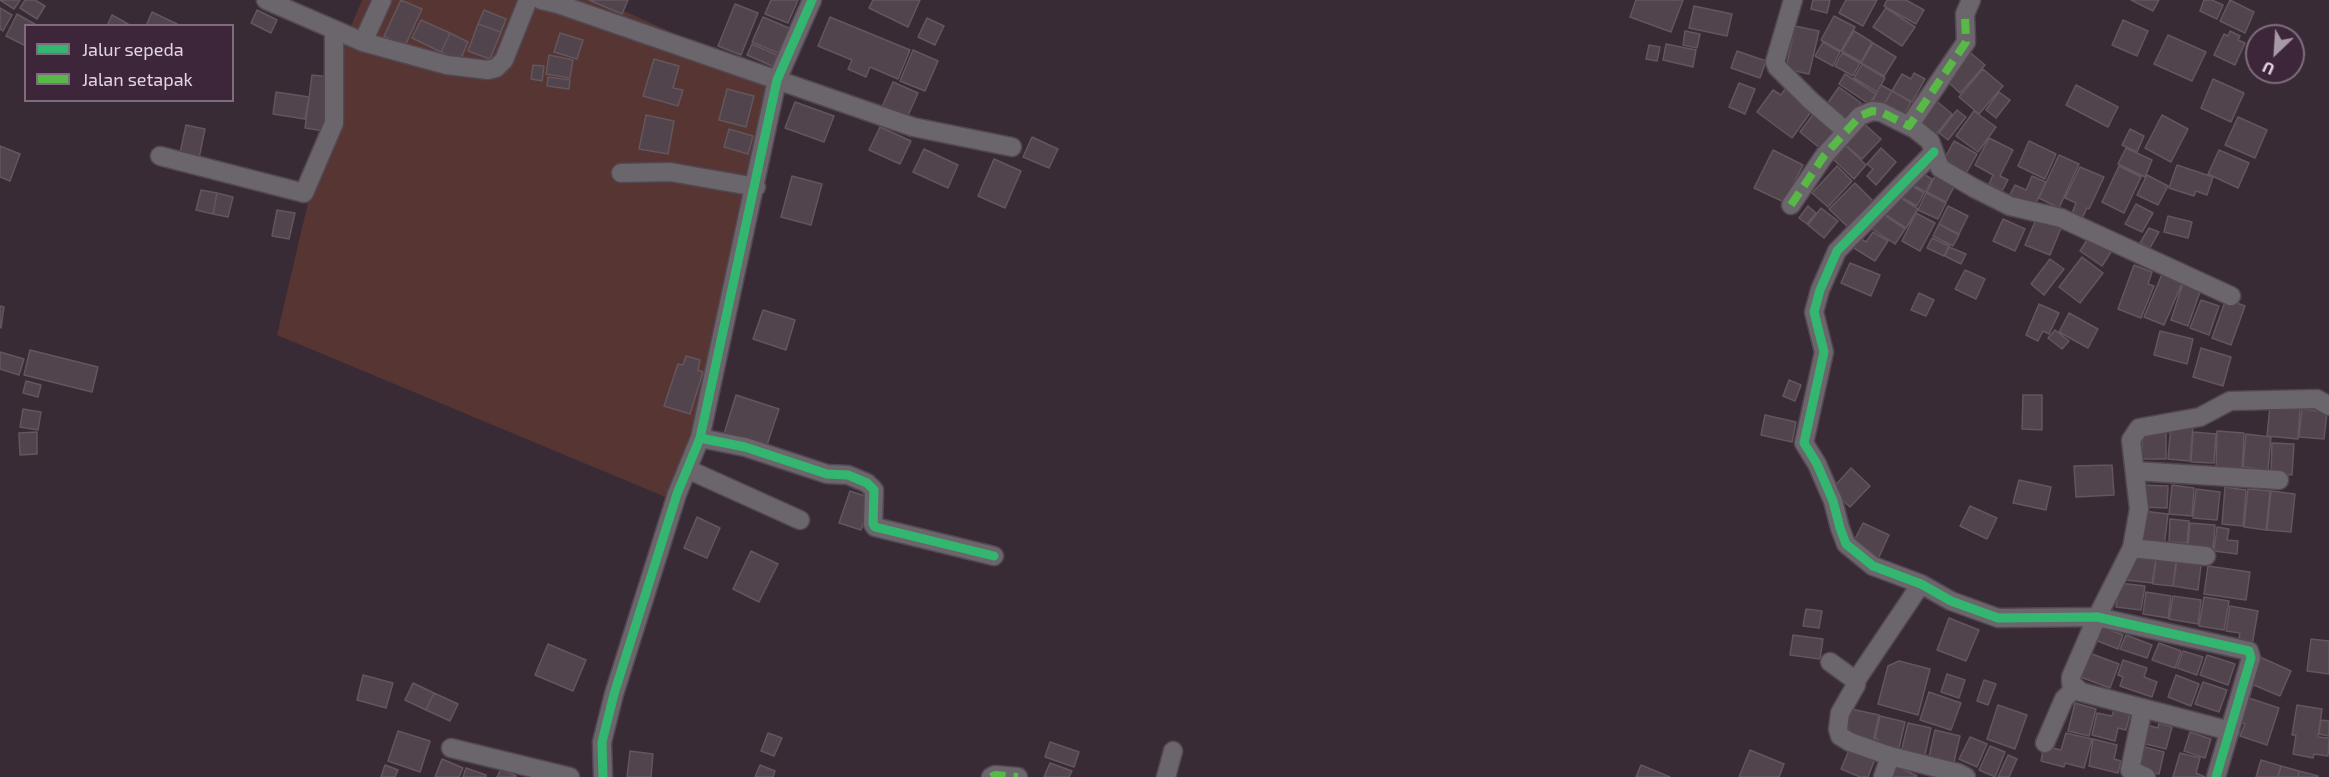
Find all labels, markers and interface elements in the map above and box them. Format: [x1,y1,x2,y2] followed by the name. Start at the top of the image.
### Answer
[24,24,234,102] legend
[2245,24,2305,84] north arrow
[82,38,184,60] text: Jalur sepeda
[2259,58,2277,80] text: U
[82,68,193,90] text: Jalan setapak

